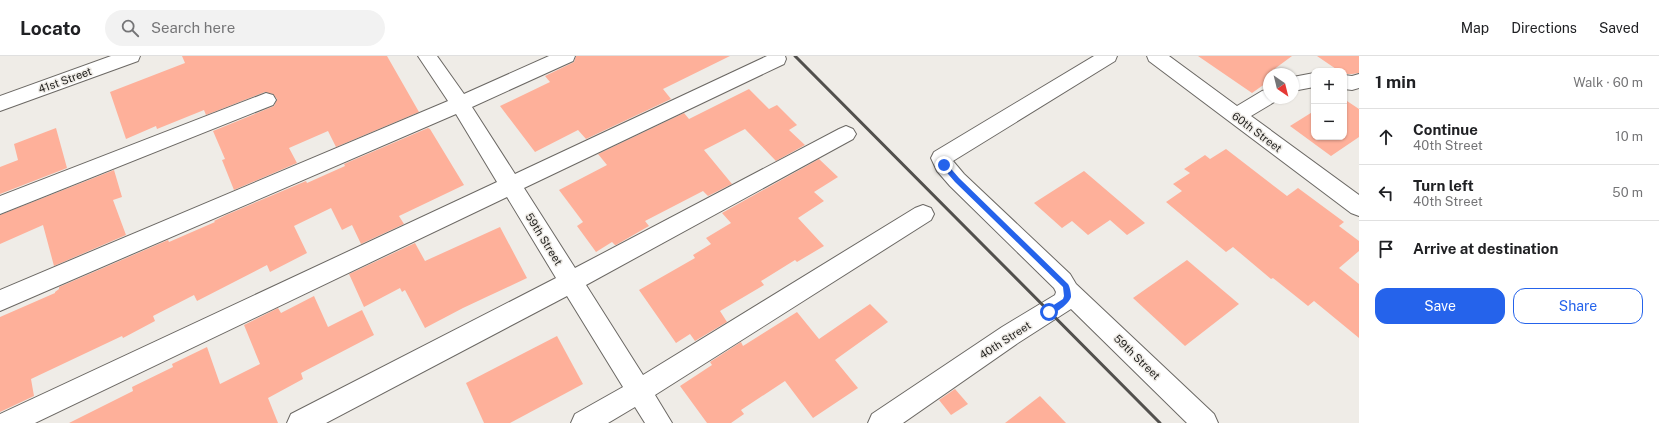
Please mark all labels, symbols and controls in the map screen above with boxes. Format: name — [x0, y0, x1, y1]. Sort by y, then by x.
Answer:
search box — [105, 10, 385, 46]
text: Locato — [20, 17, 81, 39]
icon: search — [119, 17, 141, 39]
text: Search here — [151, 19, 235, 36]
text: Map — [1461, 20, 1489, 36]
text: Directions — [1511, 20, 1577, 36]
text: Saved — [1599, 20, 1639, 36]
street label: 41st Street — [37, 65, 93, 95]
north arrow — [1263, 68, 1299, 104]
map controls — [1311, 68, 1347, 140]
button: + — [1311, 68, 1347, 104]
text: 1 min — [1375, 72, 1416, 92]
text: Walk · 60 m — [1573, 75, 1643, 90]
button: − — [1311, 104, 1347, 140]
street label: 60th Street — [1230, 109, 1284, 155]
text: Continue — [1413, 121, 1478, 138]
icon: ahead — [1375, 126, 1397, 148]
text: 10 m — [1615, 129, 1643, 144]
text: 40th Street — [1413, 138, 1483, 153]
route end — [935, 156, 953, 174]
text: Turn left — [1413, 177, 1474, 194]
icon: left — [1375, 182, 1397, 204]
text: 50 m — [1612, 185, 1643, 200]
text: 40th Street — [1413, 194, 1483, 209]
street label: 59th Street — [523, 211, 565, 267]
icon: arrive — [1375, 238, 1397, 260]
text: Arrive at destination — [1413, 240, 1558, 257]
button: Save — [1375, 288, 1505, 324]
button: Share — [1513, 288, 1643, 324]
route start — [1040, 303, 1058, 321]
street label: 40th Street — [977, 319, 1033, 361]
street label: 59th Street — [1111, 332, 1163, 382]

